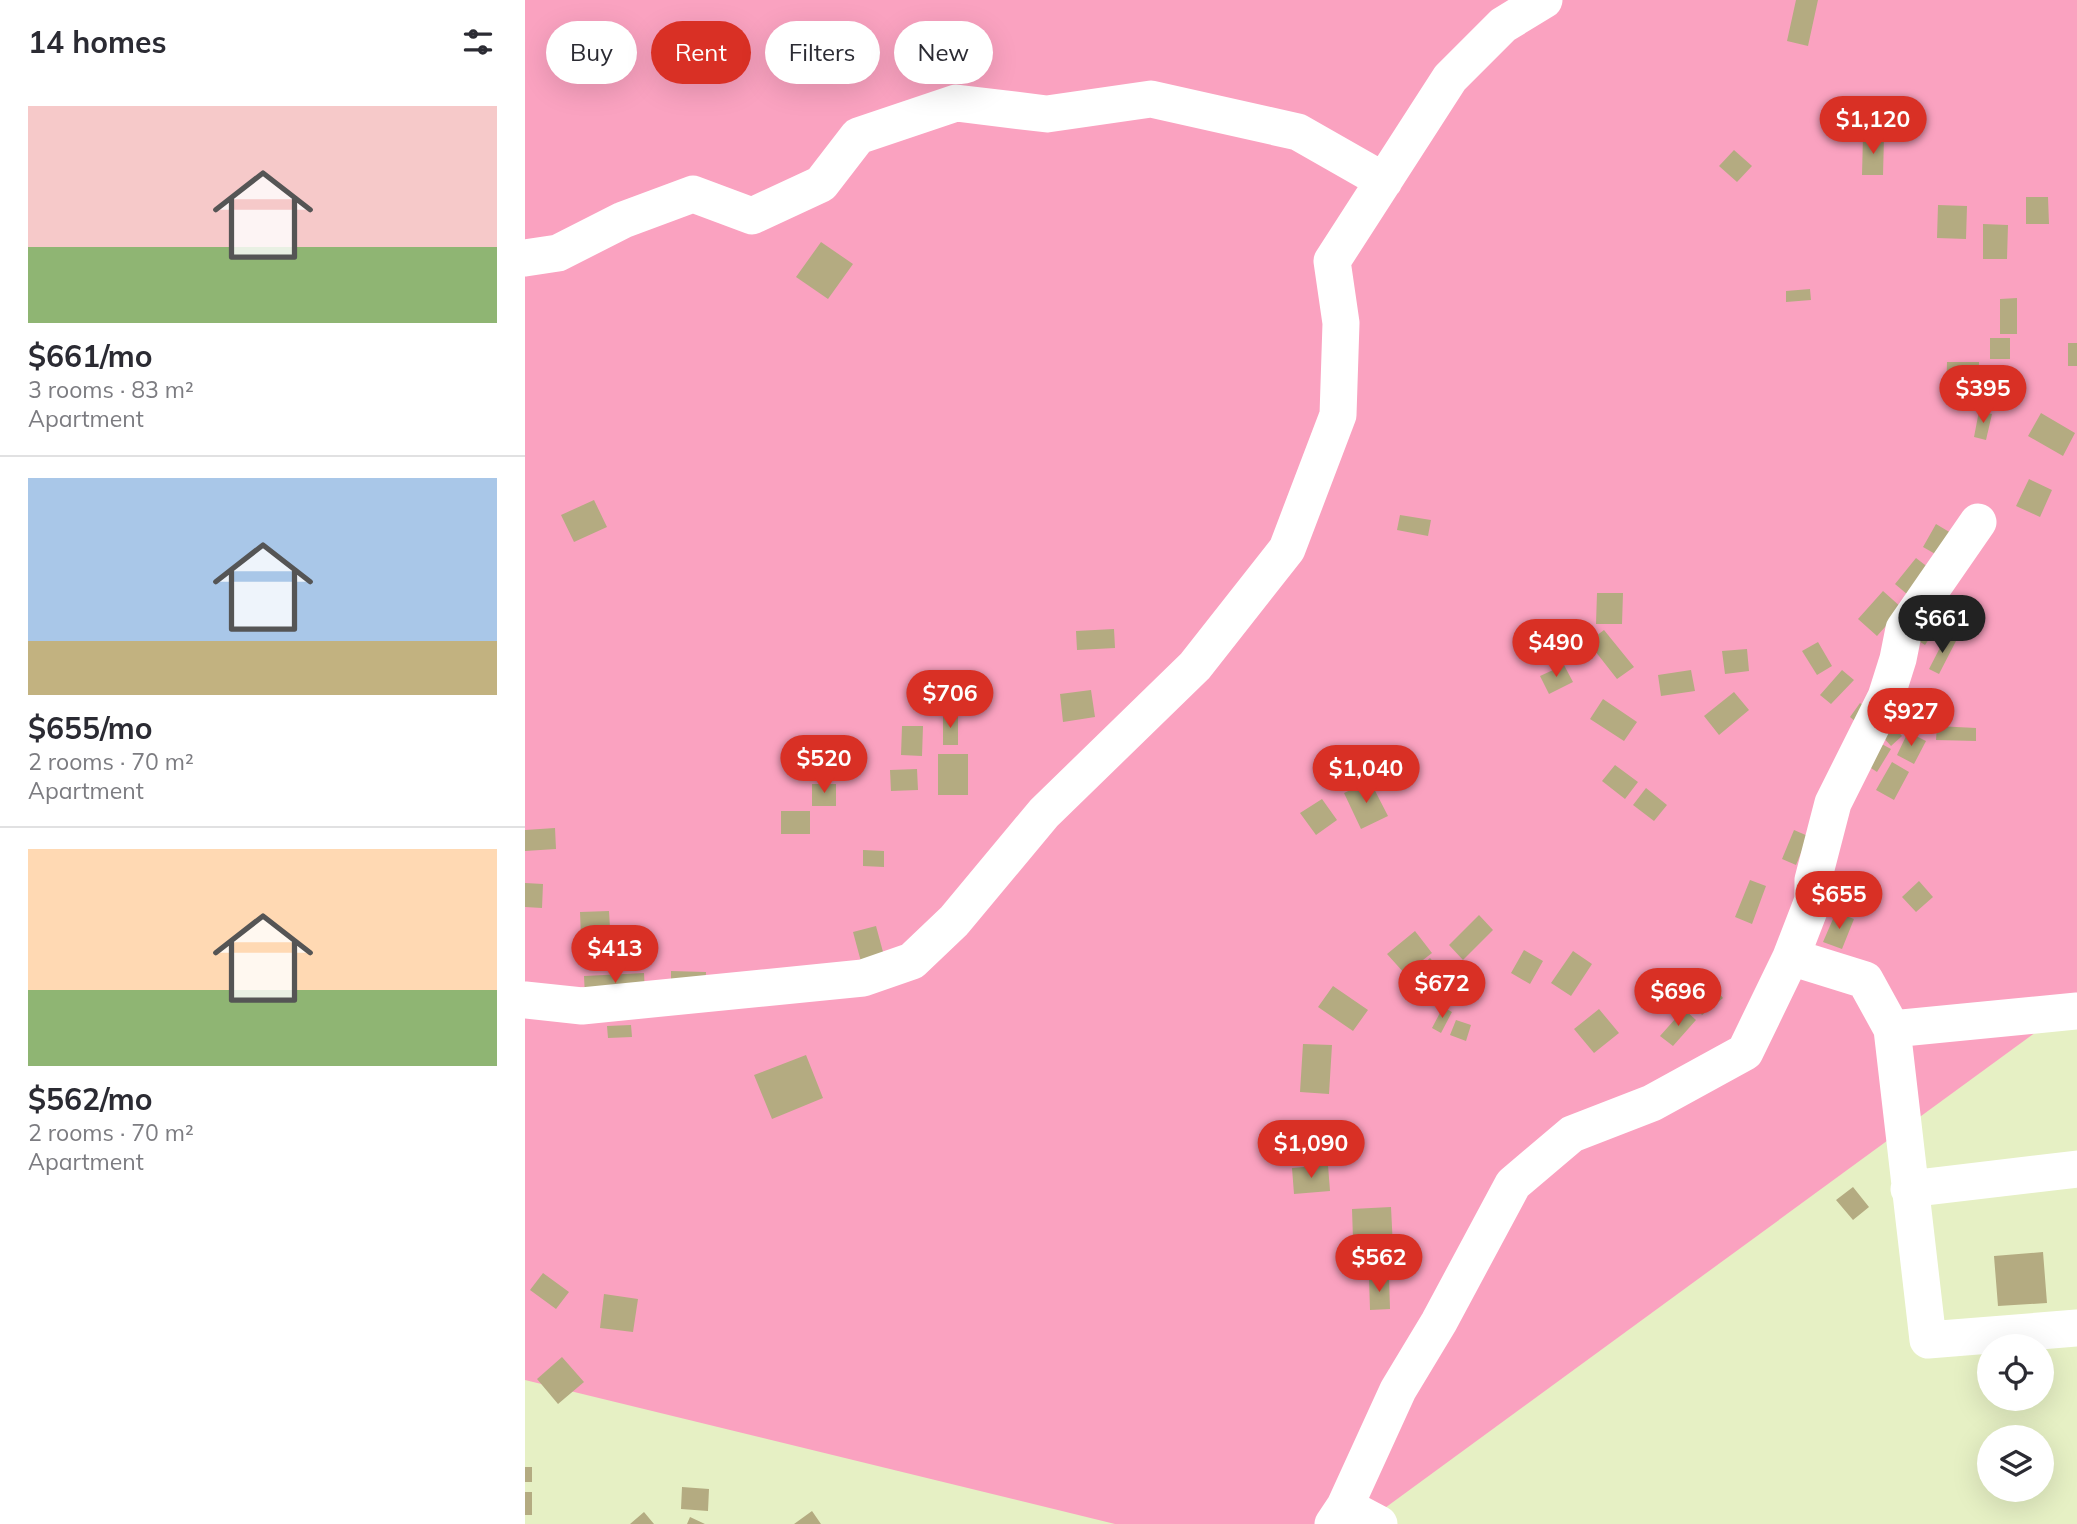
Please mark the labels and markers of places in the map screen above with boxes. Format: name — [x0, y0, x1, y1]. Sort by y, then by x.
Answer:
pin: $1,120 — [1816, 96, 1930, 156]
pin: $395 — [1942, 366, 2024, 425]
pin: $661 — [1901, 596, 1983, 655]
pin: $490 — [1515, 620, 1597, 679]
pin: $706 — [909, 670, 991, 730]
pin: $927 — [1870, 688, 1952, 748]
pin: $520 — [783, 736, 865, 795]
pin: $1,040 — [1309, 746, 1423, 805]
pin: $655 — [1798, 872, 1880, 931]
pin: $413 — [574, 926, 656, 985]
pin: $672 — [1401, 960, 1483, 1020]
pin: $696 — [1637, 968, 1719, 1028]
pin: $1,090 — [1254, 1120, 1368, 1180]
pin: $562 — [1338, 1234, 1420, 1294]

